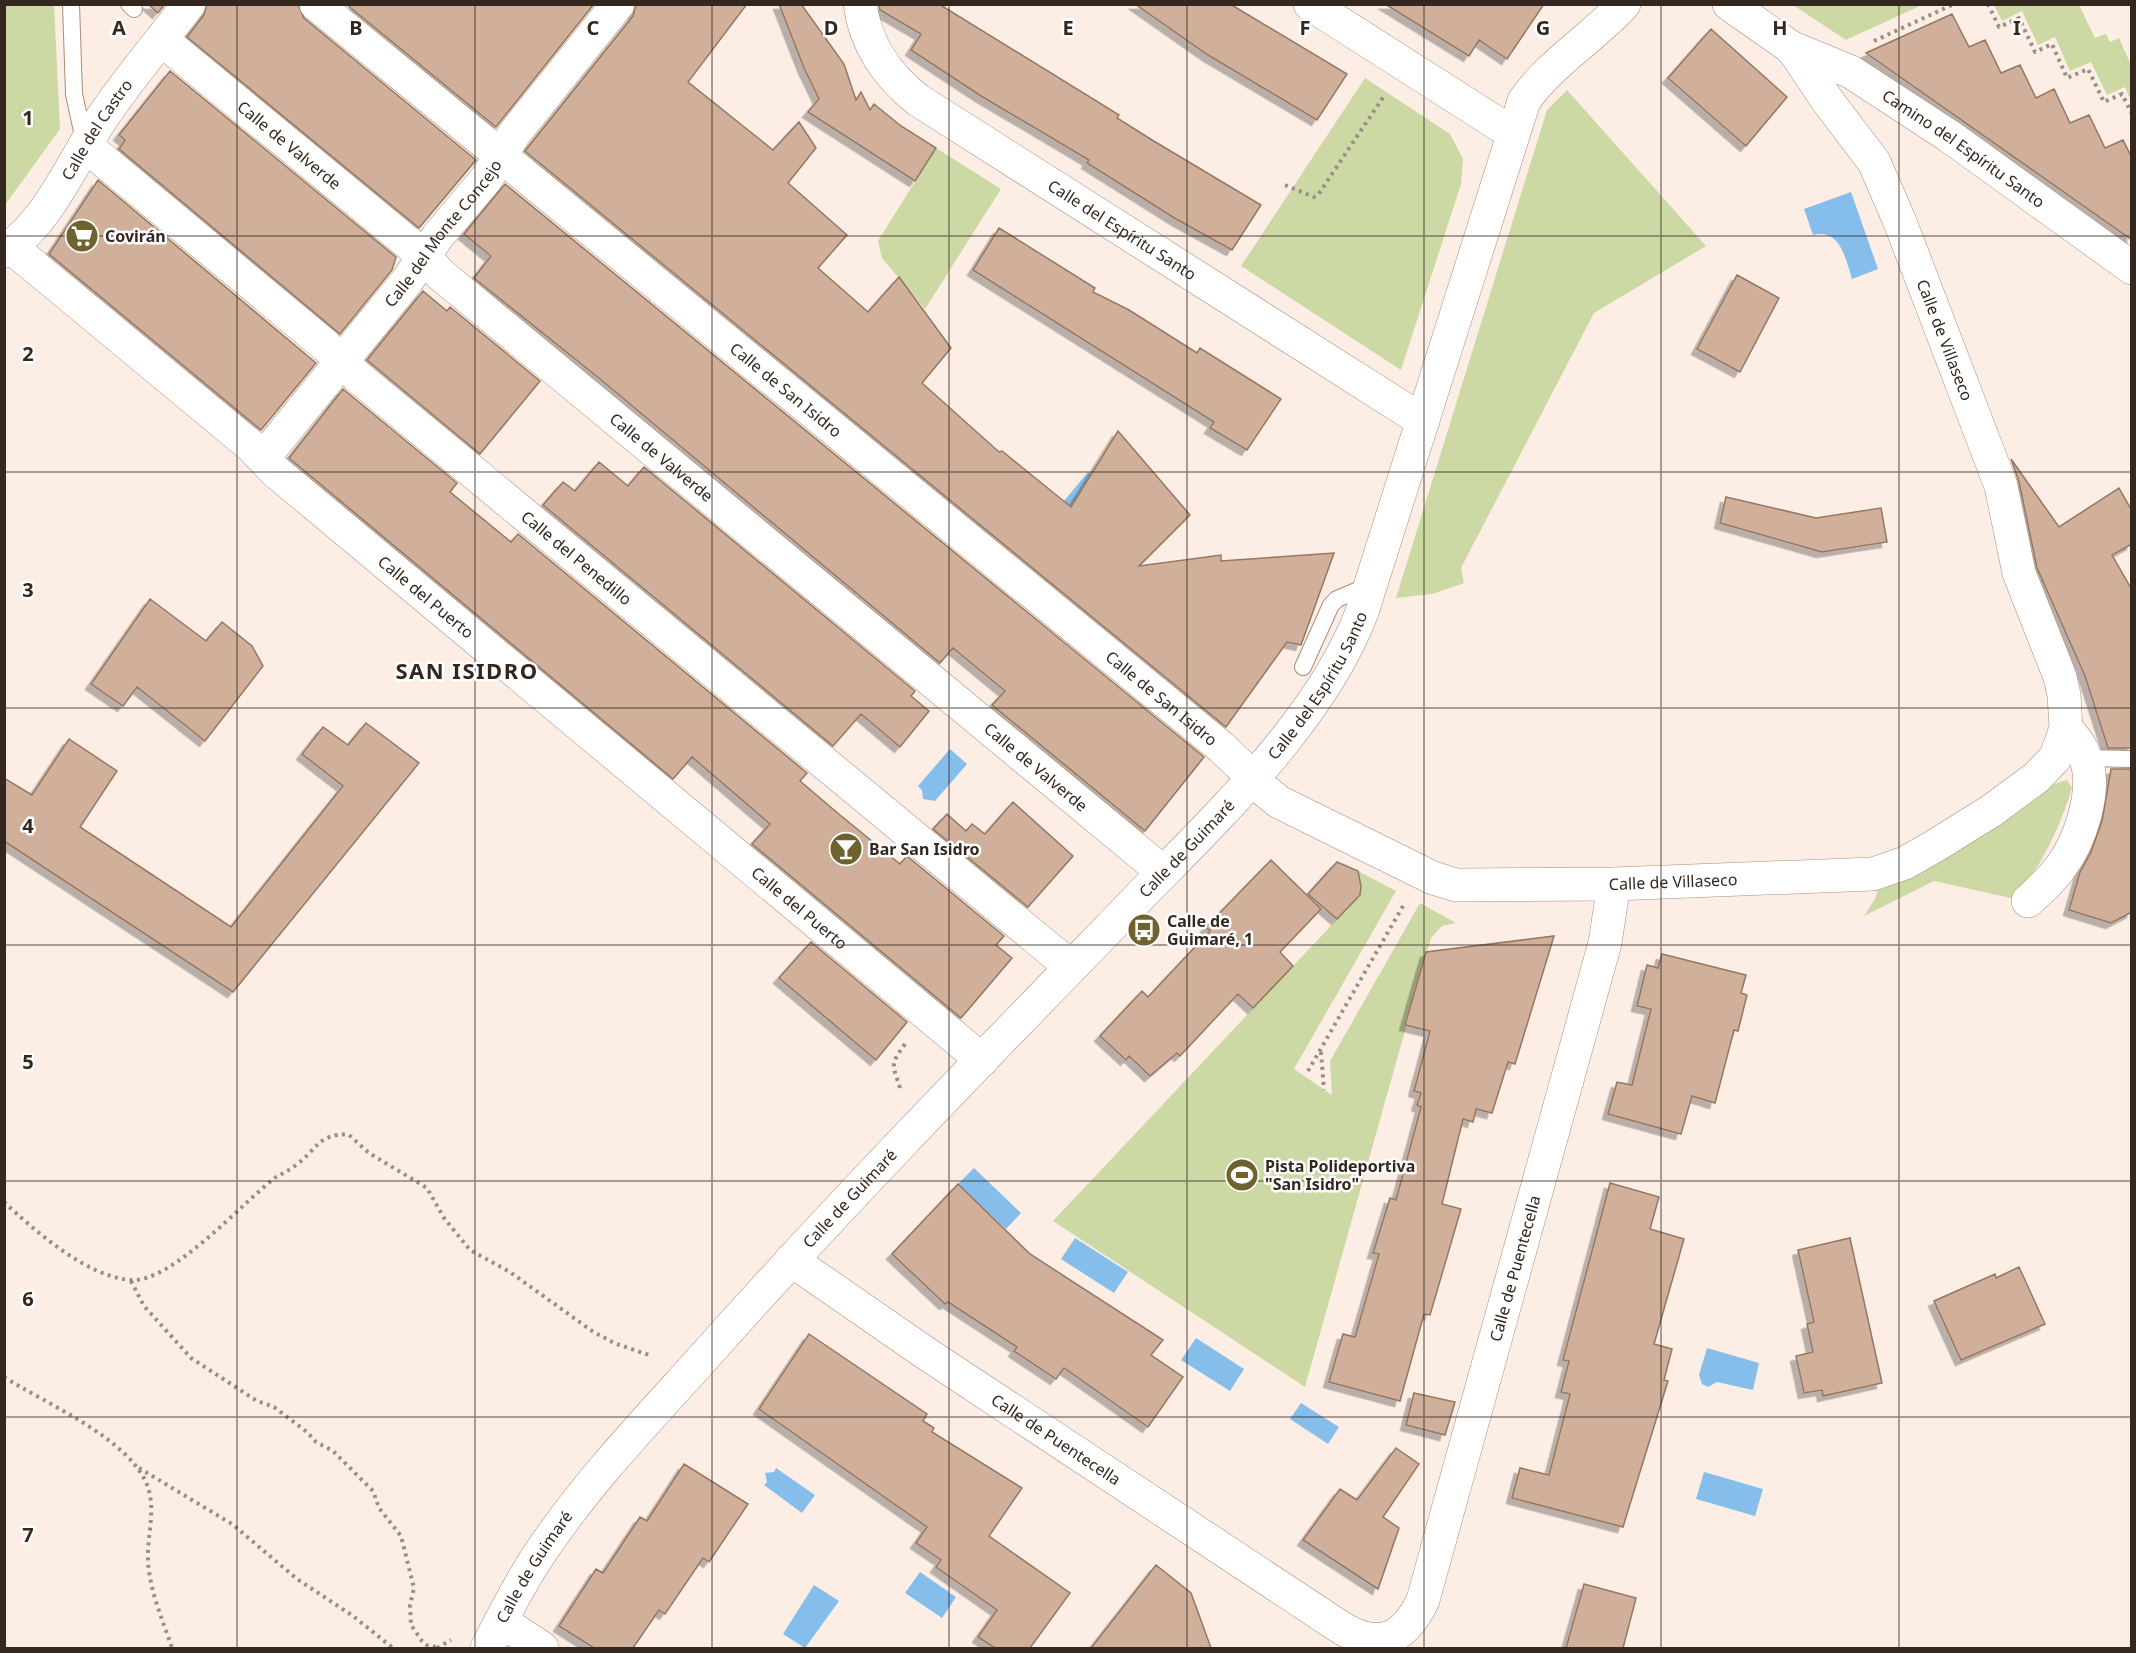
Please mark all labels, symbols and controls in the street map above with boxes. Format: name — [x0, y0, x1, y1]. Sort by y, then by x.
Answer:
text: A — [112, 14, 126, 41]
text: B — [349, 14, 363, 41]
text: C — [587, 14, 600, 41]
text: D — [824, 14, 838, 41]
text: E — [1062, 14, 1074, 41]
text: F — [1300, 14, 1310, 41]
text: G — [1536, 14, 1550, 41]
text: H — [1772, 14, 1788, 41]
text: I — [2013, 14, 2021, 41]
street label: Calle del Castro — [56, 74, 137, 184]
street label: Camino del Espíritu Santo — [1878, 84, 2049, 213]
street label: Calle de Valverde — [233, 96, 346, 194]
text: 1 — [22, 104, 34, 131]
street label: Calle del Monte Concejo — [379, 155, 507, 312]
street label: Calle del Espíritu Santo — [1044, 174, 1201, 285]
supermarket icon: Covirán — [64, 218, 100, 254]
place label: Covirán — [105, 225, 166, 247]
street label: Calle de Villaseco — [1912, 276, 1978, 404]
street label: Calle de San Isidro — [725, 337, 846, 442]
text: 2 — [22, 340, 34, 367]
street label: Calle de Valverde — [605, 408, 718, 507]
street label: Calle del Penedillo — [517, 506, 636, 610]
street label: Calle del Puerto — [373, 551, 479, 643]
text: 3 — [22, 576, 34, 603]
street label: Calle del Espíritu Santo — [1262, 608, 1372, 764]
street label: Calle de San Isidro — [1101, 646, 1222, 751]
district label: SAN ISIDRO — [395, 655, 539, 685]
street label: Calle de Valverde — [979, 718, 1092, 816]
street label: Calle de Guimaré — [1134, 795, 1239, 902]
text: 4 — [22, 812, 34, 839]
bar icon: Bar San Isidro — [828, 831, 864, 867]
place label: Bar San Isidro — [869, 838, 979, 860]
street label: Calle del Puerto — [747, 862, 852, 954]
street label: Calle de Villaseco — [1609, 868, 1738, 895]
place label: Calle de Guimaré, 1 — [1167, 910, 1253, 950]
bus stop icon: Calle de Guimaré, 1 — [1126, 912, 1162, 948]
text: 5 — [22, 1048, 34, 1075]
street label: Calle de Guimaré — [798, 1144, 902, 1253]
place label: Pista Polideportiva "San Isidro" — [1265, 1155, 1415, 1195]
sports icon: Pista Polideportiva "San Isidro" — [1224, 1157, 1260, 1193]
street label: Calle de Puentecella — [1484, 1193, 1546, 1344]
text: 6 — [22, 1285, 34, 1312]
street label: Calle de Puentecella — [987, 1389, 1125, 1490]
street label: Calle de Guimaré — [491, 1506, 578, 1627]
text: 7 — [22, 1521, 34, 1548]

